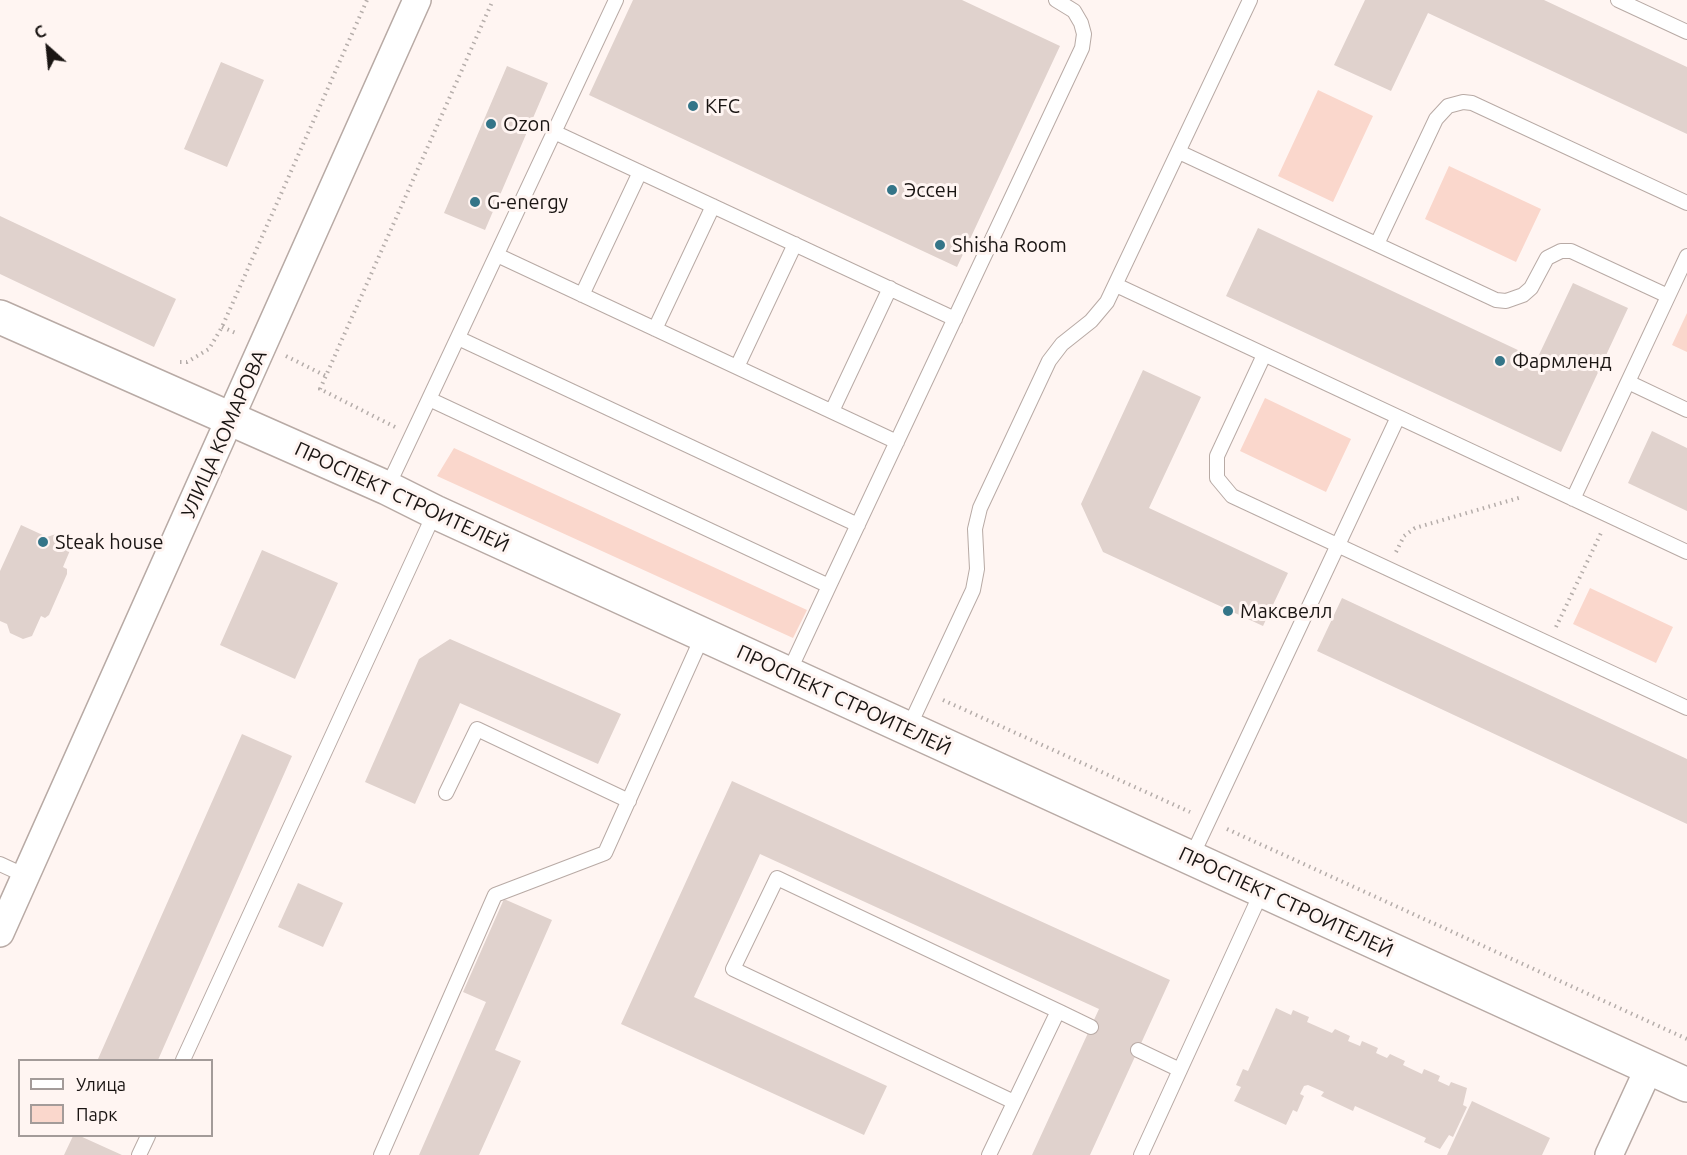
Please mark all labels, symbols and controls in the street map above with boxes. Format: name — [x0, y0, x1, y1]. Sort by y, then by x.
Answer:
north arrow — [18, 18, 78, 78]
text: С — [31, 22, 48, 42]
place label: KFC — [705, 94, 740, 118]
marker: KFC — [686, 99, 700, 113]
place label: Ozon — [503, 112, 551, 136]
marker: Ozon — [484, 117, 498, 131]
place label: Эссен — [904, 178, 958, 202]
marker: Эссен — [885, 183, 899, 197]
place label: G-energy — [487, 190, 568, 214]
marker: G-energy — [468, 195, 482, 209]
place label: Shisha Room — [952, 233, 1067, 257]
marker: Shisha Room — [933, 238, 947, 252]
street label: УЛИЦА КОМАРОВА — [176, 346, 272, 522]
place label: Фармленд — [1512, 349, 1612, 373]
marker: Фармленд — [1493, 354, 1507, 368]
street label: ПРОСПЕКТ СТРОИТЕЛЕЙ — [291, 437, 513, 557]
place label: Steak house — [55, 530, 164, 554]
marker: Steak house — [36, 535, 50, 549]
place label: Максвелл — [1240, 599, 1332, 623]
marker: Максвелл — [1221, 604, 1235, 618]
street label: ПРОСПЕКТ СТРОИТЕЛЕЙ — [733, 640, 955, 760]
street label: ПРОСПЕКТ СТРОИТЕЛЕЙ — [1175, 842, 1397, 962]
legend — [18, 1059, 213, 1137]
text: Улица — [76, 1074, 126, 1094]
text: Парк — [76, 1104, 117, 1124]

